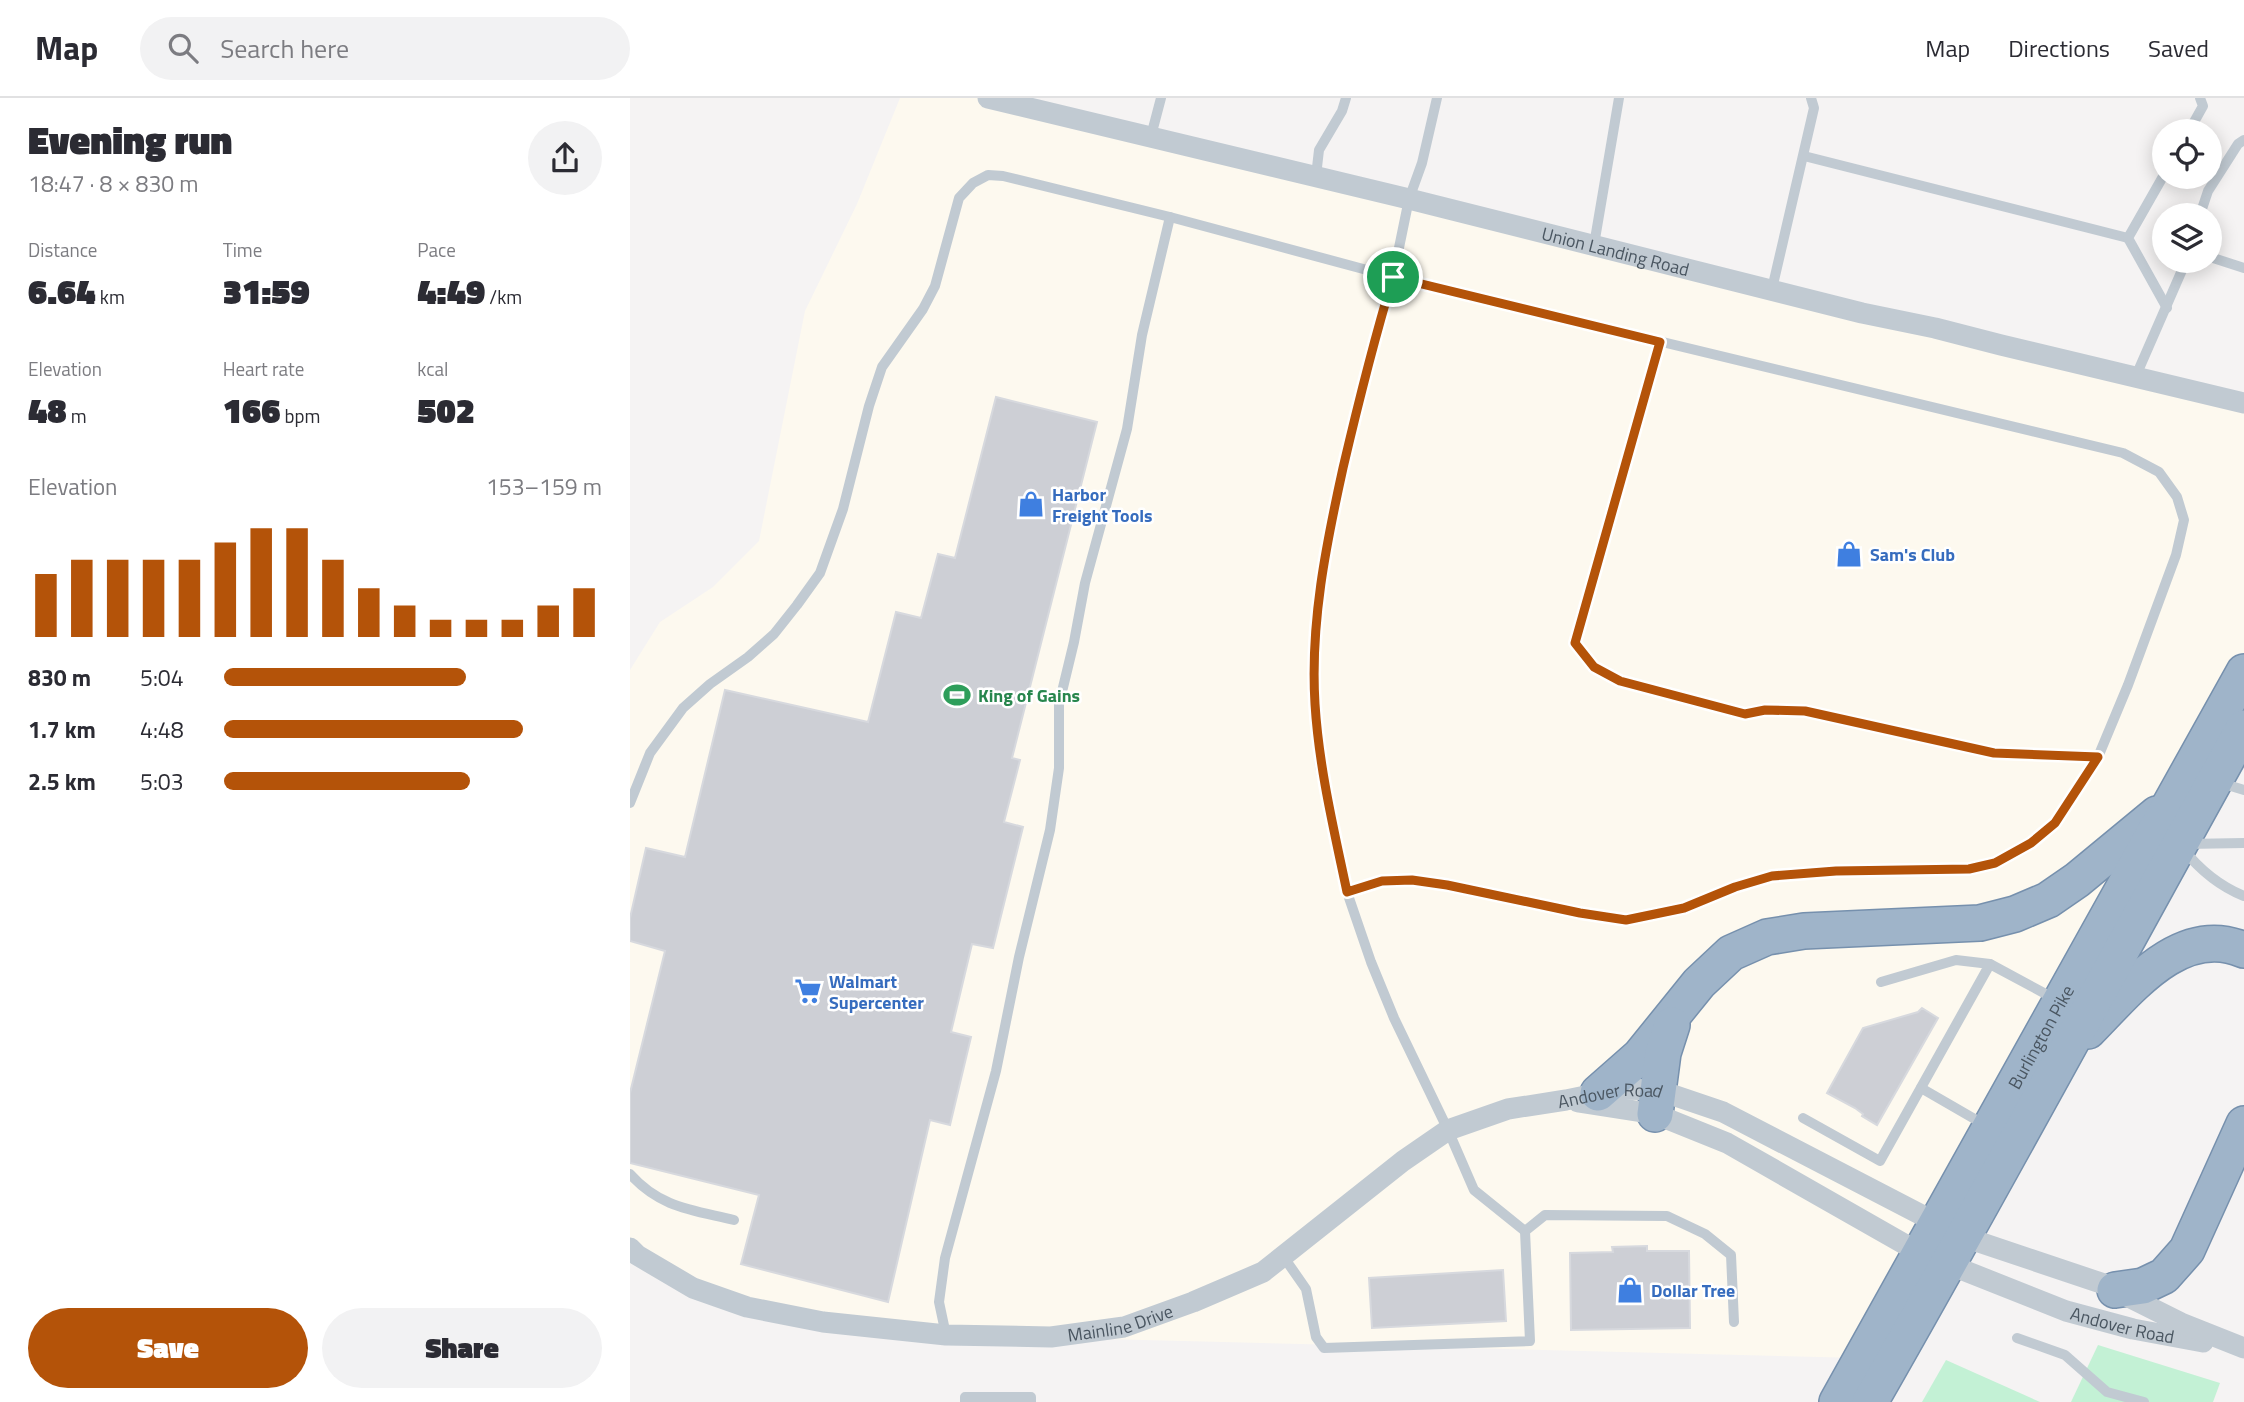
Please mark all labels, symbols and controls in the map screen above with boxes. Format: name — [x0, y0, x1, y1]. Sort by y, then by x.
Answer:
search box — [140, 17, 630, 80]
text: Map — [35, 23, 98, 73]
icon: search — [164, 29, 202, 67]
text: Search here — [220, 29, 349, 68]
text: Map — [1925, 30, 1970, 66]
text: Directions — [2008, 30, 2110, 66]
text: Saved — [2148, 30, 2209, 66]
text: Evening run — [28, 111, 232, 169]
map controls — [2152, 119, 2222, 273]
button: locate — [2152, 119, 2222, 189]
button: share — [528, 121, 602, 195]
text: 18:47 · 8 × 830 m — [28, 166, 198, 201]
button: layers — [2152, 203, 2222, 273]
street label: Union Landing Road — [1539, 219, 1692, 283]
text: Distance — [28, 235, 97, 264]
text: Time — [223, 235, 262, 264]
text: Pace — [417, 235, 456, 264]
pin — [1363, 247, 1423, 307]
icon: arrive — [1374, 258, 1412, 296]
text: 6.64 — [28, 264, 96, 318]
text: 31:59 — [223, 264, 310, 318]
text: 4:49 — [417, 264, 485, 318]
text: km — [96, 282, 125, 311]
text: /km — [485, 282, 522, 311]
text: Elevation — [28, 354, 102, 383]
text: Heart rate — [223, 354, 304, 383]
text: kcal — [417, 354, 448, 383]
text: 48 — [28, 383, 67, 437]
text: 166 — [223, 383, 280, 437]
text: 502 — [417, 383, 475, 437]
text: m — [67, 401, 87, 430]
text: bpm — [280, 401, 321, 430]
text: Elevation — [28, 469, 117, 504]
text: 153–159 m — [486, 469, 602, 504]
place label: Harbor Freight Tools — [1052, 481, 1153, 529]
shop icon: Harbor Freight Tools — [1016, 489, 1046, 519]
shop icon: Sam's Club — [1834, 539, 1864, 569]
place label: Sam's Club — [1870, 541, 1955, 568]
text: 830 m — [28, 660, 91, 695]
text: 5:04 — [140, 660, 184, 695]
sports icon: King of Gains — [942, 680, 972, 710]
place label: King of Gains — [978, 682, 1080, 709]
text: 1.7 km — [28, 712, 96, 747]
text: 4:48 — [140, 712, 184, 747]
text: 2.5 km — [28, 764, 96, 799]
text: 5:03 — [140, 764, 184, 799]
place label: Walmart Supercenter — [829, 968, 924, 1016]
supermarket icon: Walmart Supercenter — [793, 976, 823, 1006]
street label: Burlington Pike — [2001, 980, 2080, 1094]
street label: Andover Road — [1556, 1076, 1667, 1115]
shop icon: Dollar Tree — [1615, 1275, 1645, 1305]
place label: Dollar Tree — [1651, 1277, 1735, 1304]
street label: Mainline Drive — [1066, 1297, 1177, 1348]
street label: Andover Road — [2067, 1299, 2177, 1350]
button: Save — [28, 1308, 308, 1388]
button: Share — [322, 1308, 602, 1388]

